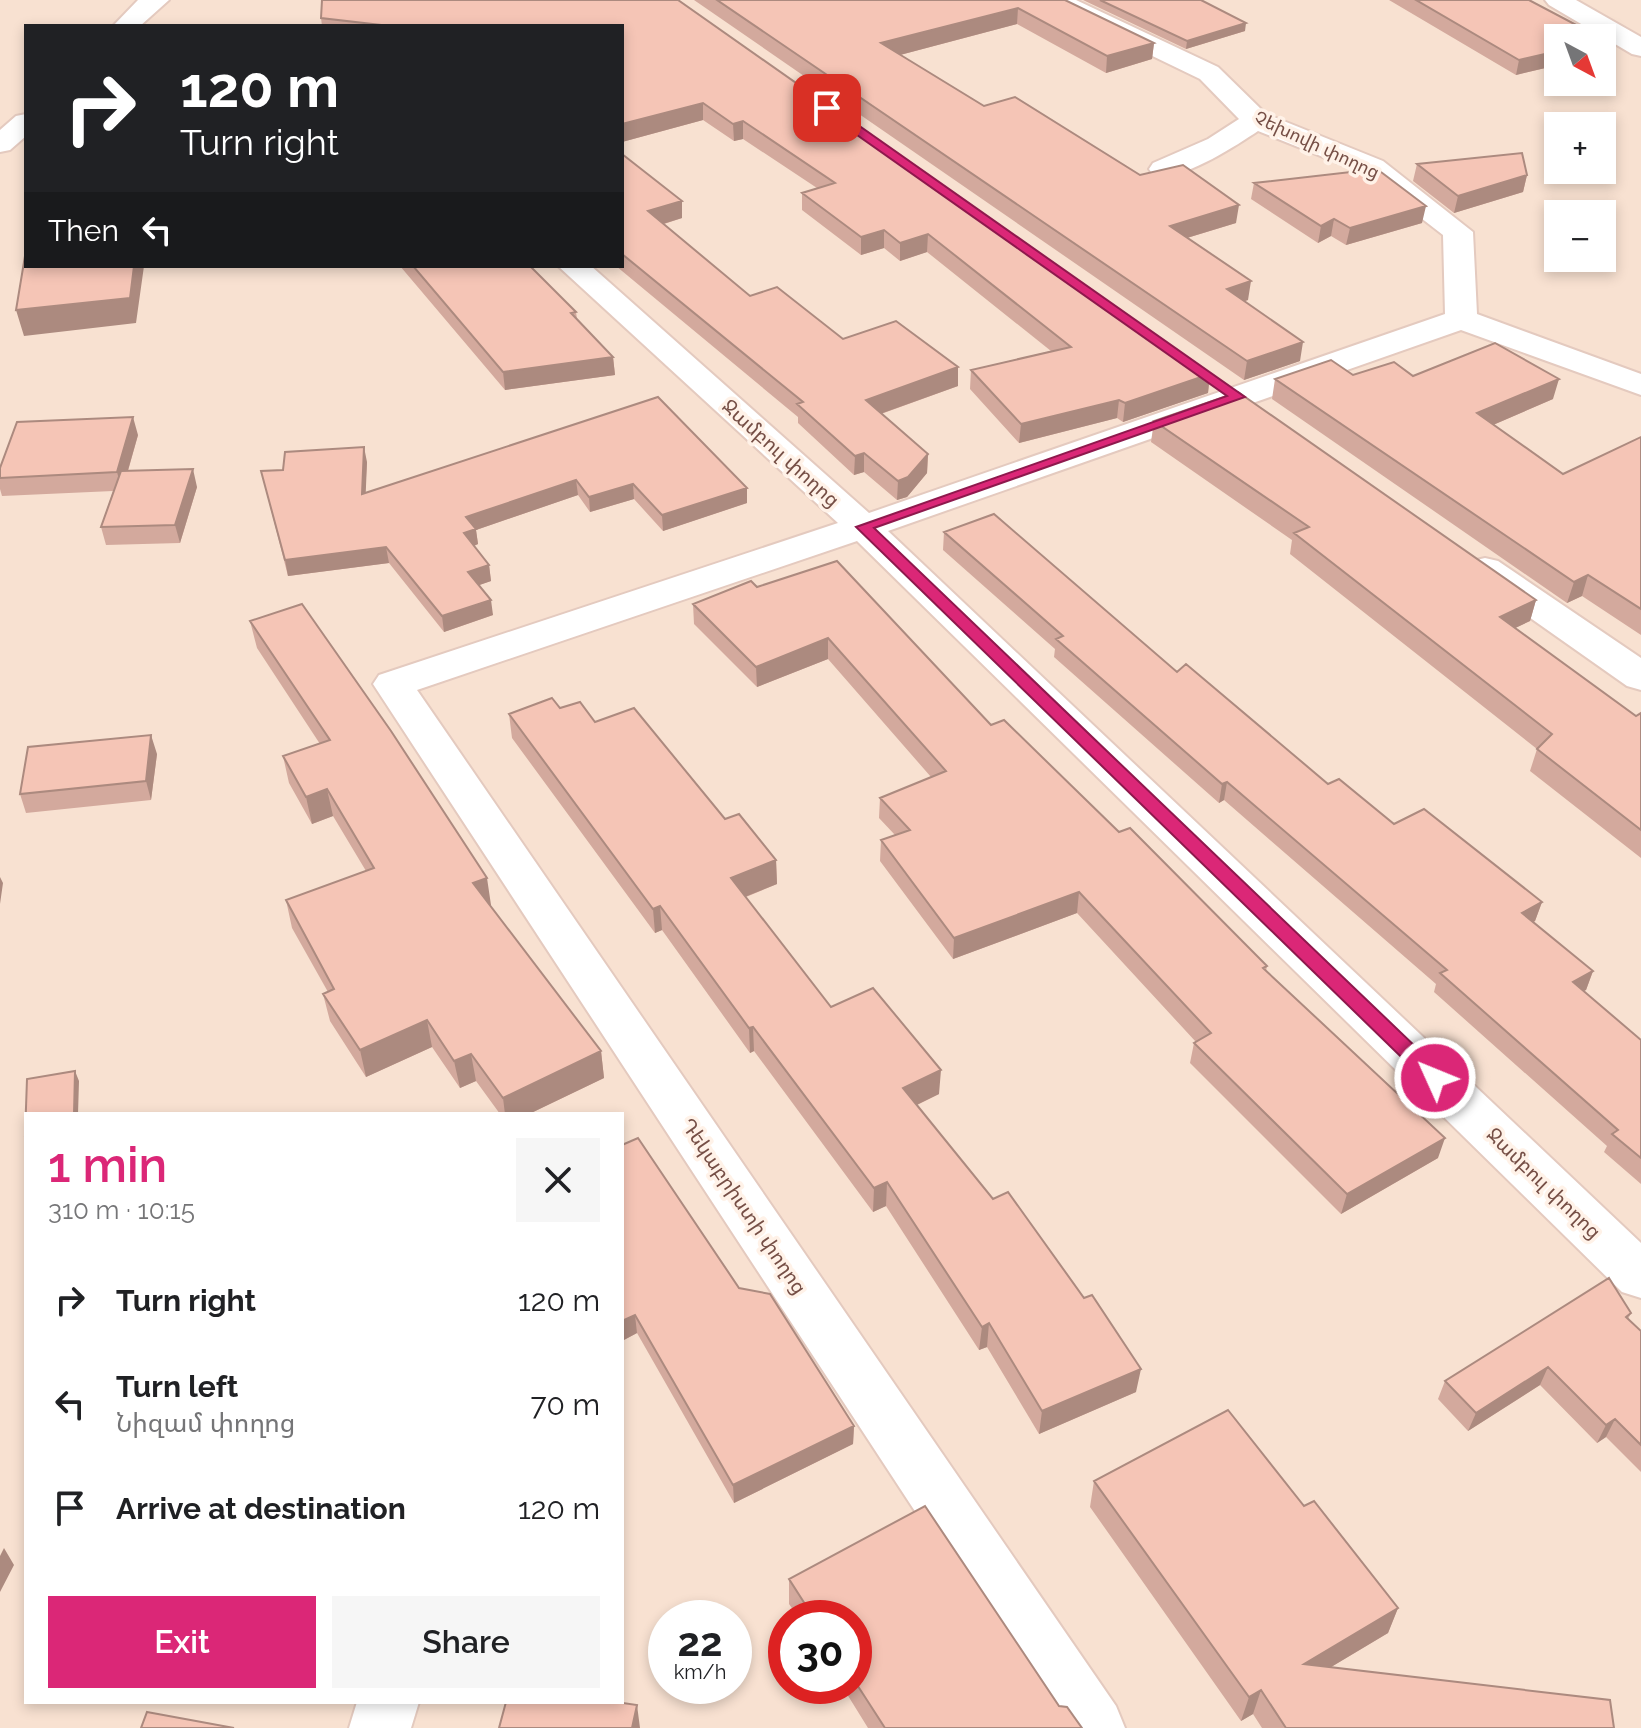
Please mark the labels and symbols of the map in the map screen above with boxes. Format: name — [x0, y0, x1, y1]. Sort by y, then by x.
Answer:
north arrow — [1544, 24, 1616, 96]
pin — [793, 74, 861, 142]
street label: Չեխովի փողոց — [1251, 106, 1383, 183]
street label: Ջամբուլ փողոց — [717, 394, 845, 512]
position arrow — [1393, 1036, 1477, 1120]
street label: Դեկաբրիստի փողոց — [676, 1114, 812, 1298]
street label: Ջամբուլ փողոց — [1482, 1122, 1606, 1244]
speed limit sign: 30 — [768, 1600, 872, 1704]

